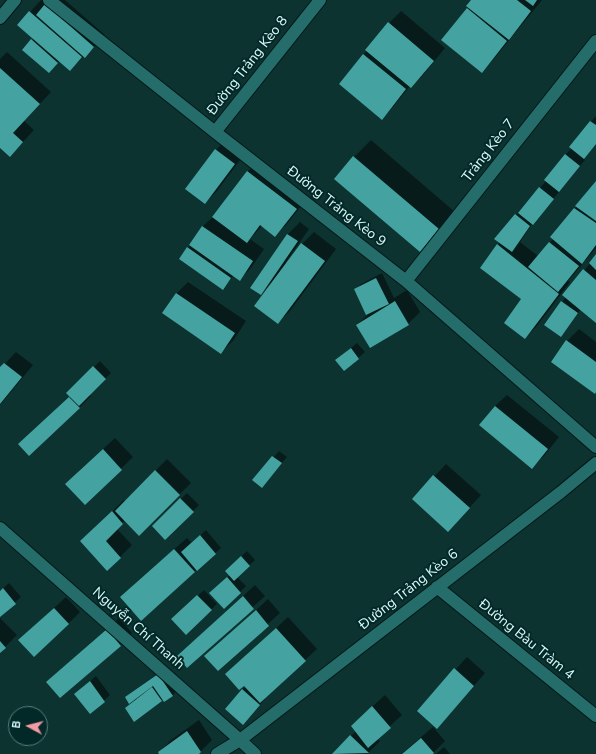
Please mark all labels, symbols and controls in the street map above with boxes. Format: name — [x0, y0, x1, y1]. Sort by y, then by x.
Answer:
street label: Đường Trảng Kèo 8 — [204, 13, 292, 119]
street label: Trảng Kèo 7 — [459, 116, 519, 186]
street label: Đường Trảng Kèo 9 — [283, 163, 389, 251]
street label: Đường Trảng Kèo 6 — [356, 546, 462, 634]
street label: Nguyễn Chí Thanh — [89, 584, 187, 674]
street label: Đường Bàu Tràm 4 — [475, 596, 577, 684]
north arrow — [8, 706, 48, 746]
text: B — [9, 720, 24, 729]

